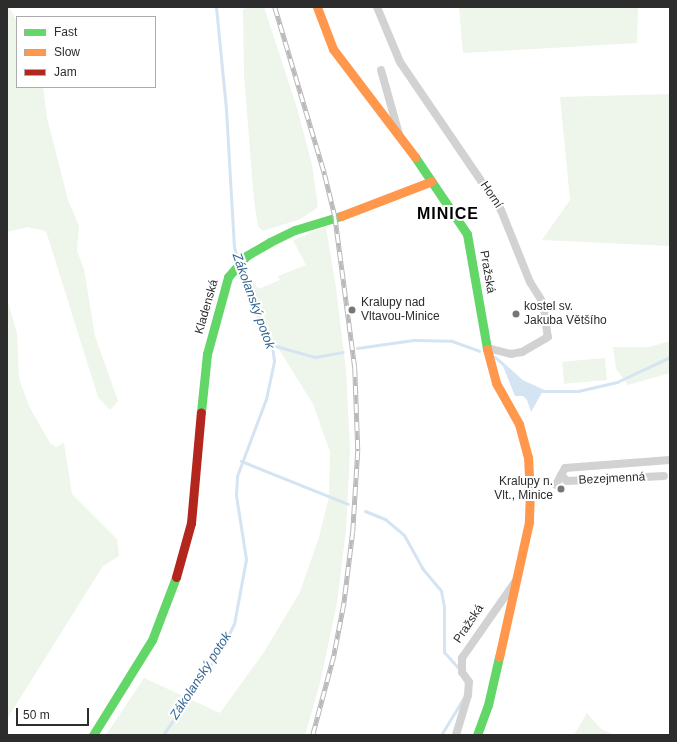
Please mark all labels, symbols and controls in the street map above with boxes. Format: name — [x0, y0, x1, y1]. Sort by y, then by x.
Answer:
legend — [16, 16, 156, 88]
text: Fast — [54, 25, 77, 39]
text: Slow — [54, 45, 80, 59]
text: Jam — [54, 65, 77, 79]
street label: Horní — [477, 179, 505, 211]
district label: MINICE — [417, 204, 479, 224]
street label: Pražská — [476, 249, 498, 295]
water label: Zákolanský potok — [228, 251, 278, 351]
street label: Kladenská — [192, 278, 222, 336]
place label: Kralupy nad Vltavou-Minice — [361, 296, 440, 324]
place label: kostel sv. Jakuba Většího — [524, 300, 607, 328]
marker: Kralupy nad Vltavou-Minice — [346, 304, 358, 316]
marker: kostel sv. Jakuba Většího — [511, 309, 521, 319]
street label: Bezejmenná — [578, 470, 646, 488]
place label: Kralupy n. Vlt., Minice — [494, 475, 553, 503]
marker: Kralupy n. Vlt., Minice — [556, 484, 566, 494]
street label: Pražská — [451, 602, 487, 646]
water label: Zákolanský potok — [167, 629, 235, 723]
scale bar — [18, 700, 91, 726]
text: 50 m — [23, 708, 50, 722]

